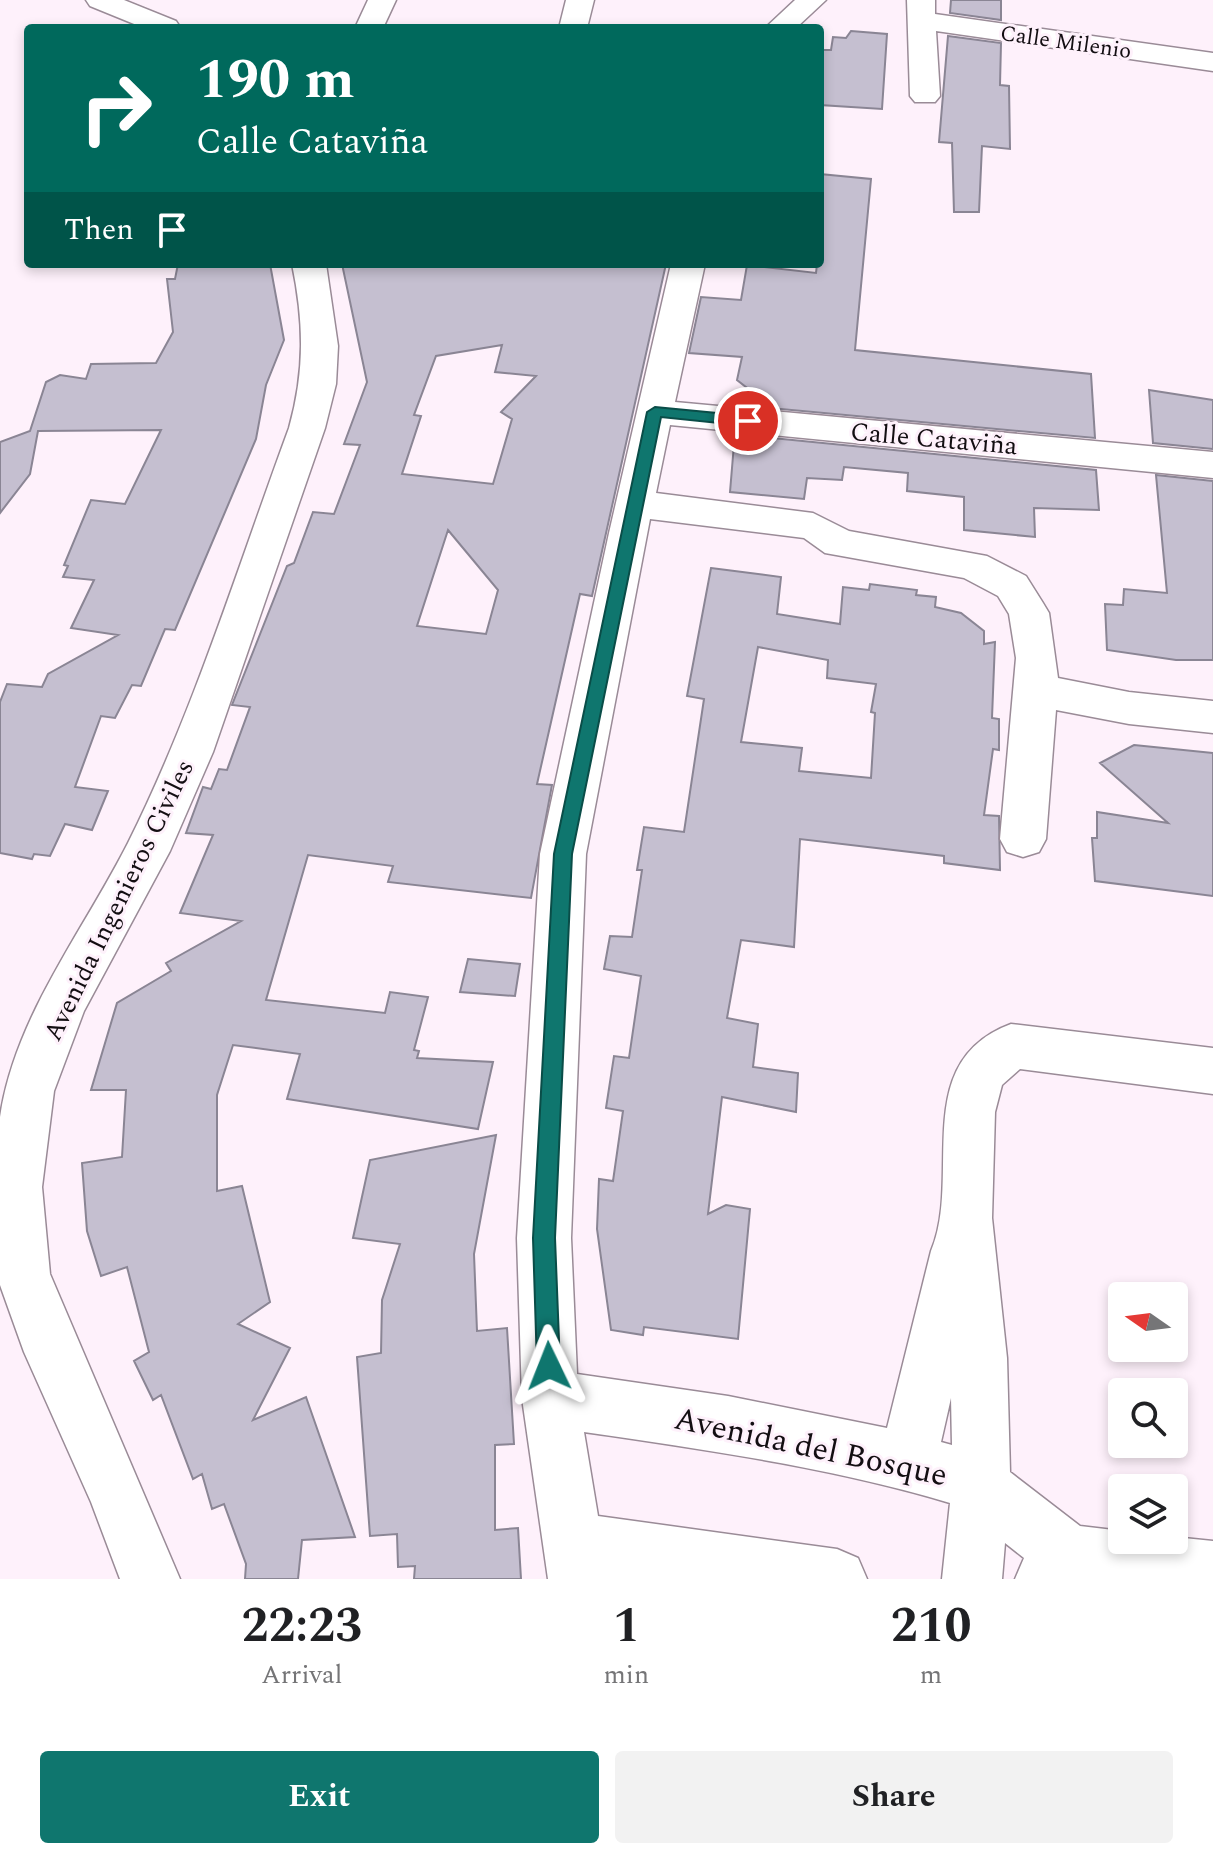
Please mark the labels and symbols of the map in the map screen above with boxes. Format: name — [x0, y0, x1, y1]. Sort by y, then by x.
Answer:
street label: Calle Milenio — [998, 17, 1134, 68]
pin — [714, 387, 782, 455]
street label: Calle Cataviña — [849, 412, 1019, 466]
street label: Avenida Ingenieros Civiles — [33, 753, 205, 1048]
north arrow — [1108, 1282, 1188, 1362]
position arrow — [507, 1324, 591, 1408]
street label: Avenida del Bosque — [670, 1395, 952, 1500]

